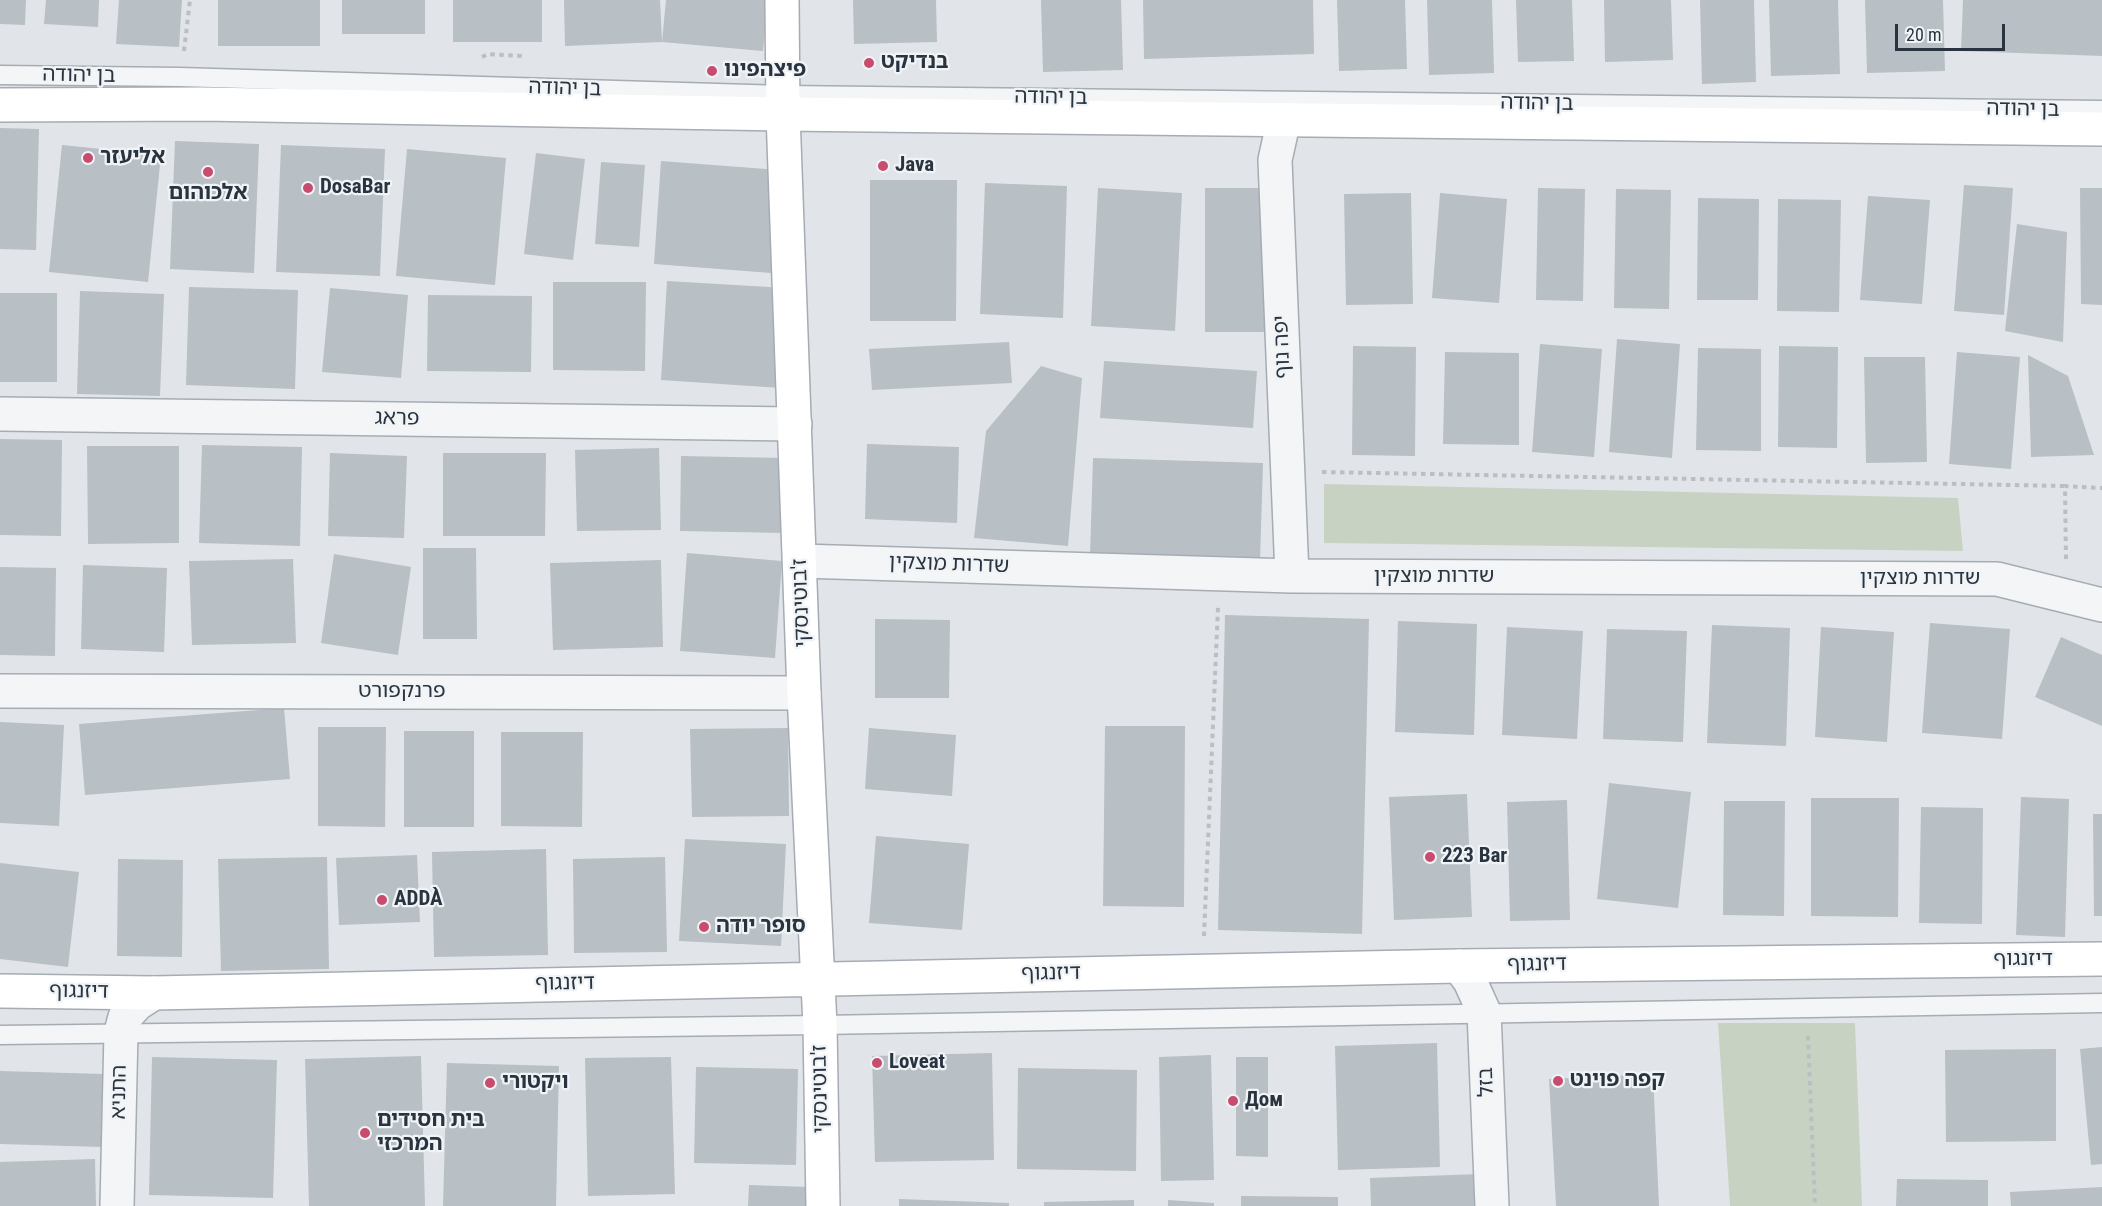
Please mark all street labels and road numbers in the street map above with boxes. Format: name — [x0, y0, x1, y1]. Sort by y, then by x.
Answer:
street label: בן יהודה — [42, 63, 116, 89]
street label: בן יהודה — [528, 75, 602, 103]
street label: בן יהודה — [1014, 85, 1088, 111]
street label: בן יהודה — [1500, 91, 1574, 117]
street label: בן יהודה — [1986, 97, 2060, 123]
street label: יפה נוף — [1269, 315, 1297, 379]
street label: פראג — [374, 406, 420, 432]
street label: שדרות מוצקין — [888, 550, 1010, 580]
street label: ז'בוטינסקי — [788, 558, 816, 648]
street label: שדרות מוצקין — [1374, 564, 1494, 590]
street label: שדרות מוצקין — [1860, 566, 1980, 592]
street label: פרנקפורט — [358, 679, 446, 705]
street label: דיזנגוף — [1993, 947, 2053, 973]
street label: דיזנגוף — [1507, 952, 1567, 978]
street label: דיזנגוף — [1021, 961, 1081, 987]
street label: דיזנגוף — [535, 971, 595, 997]
street label: דיזנגוף — [49, 979, 109, 1005]
street label: ז'בוטינסקי — [808, 1044, 834, 1134]
street label: התניא — [107, 1064, 133, 1120]
street label: בזל — [1474, 1067, 1500, 1097]

